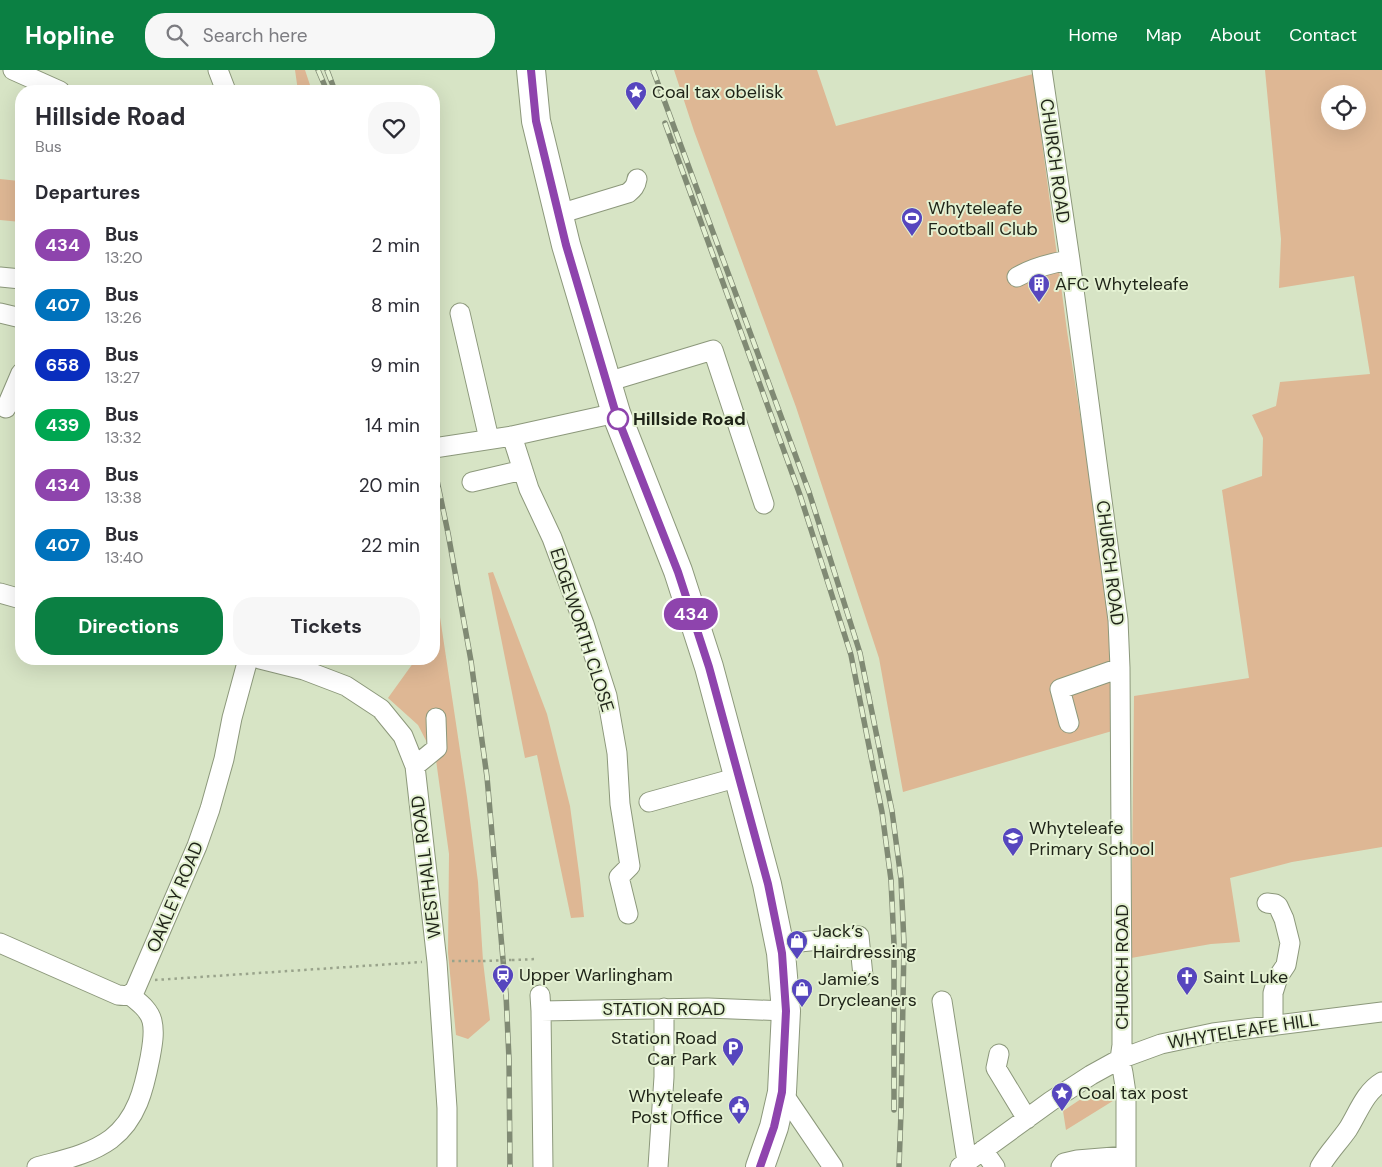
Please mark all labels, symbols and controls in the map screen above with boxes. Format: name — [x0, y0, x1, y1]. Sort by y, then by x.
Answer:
search box — [145, 13, 495, 58]
text: Hopline — [25, 20, 115, 51]
icon: search — [163, 21, 191, 49]
text: Search here — [203, 23, 308, 48]
text: Home — [1068, 23, 1118, 47]
text: Map — [1146, 23, 1182, 47]
text: About — [1210, 23, 1261, 47]
text: Contact — [1289, 23, 1357, 47]
place icon: Coal tax obelisk — [624, 80, 648, 111]
place label: Coal tax obelisk — [652, 80, 783, 104]
map controls — [1321, 85, 1366, 130]
button: locate — [1321, 85, 1366, 130]
street label: CHURCH ROAD — [1034, 97, 1076, 225]
text: Hillside Road — [35, 101, 186, 132]
button: heart — [368, 102, 420, 154]
text: Bus — [35, 136, 62, 157]
text: Departures — [35, 180, 140, 205]
place label: Whyteleafe Football Club — [928, 196, 1038, 241]
sports icon: Whyteleafe Football Club — [900, 206, 924, 237]
text: Bus — [105, 222, 139, 247]
text: 434 — [45, 233, 80, 257]
text: 2 min — [372, 233, 420, 258]
text: 13:20 — [105, 247, 143, 268]
building icon: AFC Whyteleafe — [1027, 272, 1051, 303]
place label: AFC Whyteleafe — [1055, 272, 1189, 296]
text: Bus — [105, 282, 139, 307]
text: 407 — [46, 293, 79, 317]
text: 8 min — [371, 293, 420, 318]
text: 13:26 — [105, 307, 142, 328]
text: Bus — [105, 342, 139, 367]
text: 658 — [46, 353, 79, 377]
text: 9 min — [371, 353, 420, 378]
text: 13:27 — [105, 367, 140, 388]
text: Bus — [105, 402, 139, 427]
place label: Hillside Road — [633, 407, 746, 431]
marker: Hillside Road — [607, 408, 629, 430]
text: 439 — [46, 413, 79, 437]
text: 14 min — [365, 413, 420, 438]
text: 13:32 — [105, 427, 141, 448]
text: Bus — [105, 462, 139, 487]
text: 434 — [45, 473, 80, 497]
text: 20 min — [359, 473, 420, 498]
text: 13:38 — [105, 487, 142, 508]
street label: CHURCH ROAD — [1090, 499, 1130, 627]
text: Bus — [105, 522, 139, 547]
text: 407 — [46, 533, 79, 557]
text: 22 min — [361, 533, 420, 558]
street label: EDGEWORTH CLOSE — [544, 545, 620, 715]
text: 13:40 — [105, 547, 143, 568]
button: Directions — [35, 597, 223, 655]
button: Tickets — [233, 597, 420, 655]
line badge: 434 — [662, 598, 720, 630]
text: 434 — [674, 602, 708, 626]
street label: WESTHALL ROAD — [405, 794, 447, 940]
place label: Whyteleafe Primary School — [1029, 816, 1154, 861]
school or university icon: Whyteleafe Primary School — [1001, 826, 1025, 857]
street label: OAKLEY ROAD — [141, 838, 209, 956]
street label: CHURCH ROAD — [1110, 904, 1134, 1030]
place label: Jack’s Hairdressing — [813, 919, 916, 964]
shop icon: Jack’s Hairdressing — [785, 929, 809, 960]
station icon: Upper Warlingham — [491, 963, 515, 994]
place label: Upper Warlingham — [519, 963, 673, 987]
church icon: Saint Luke — [1175, 965, 1199, 996]
place label: Saint Luke — [1203, 965, 1288, 989]
place label: Jamie’s Drycleaners — [818, 967, 917, 1012]
shop icon: Jamie’s Drycleaners — [790, 977, 814, 1008]
street label: STATION ROAD — [603, 997, 725, 1021]
street label: WHYTELEAFE HILL — [1166, 1007, 1320, 1055]
place label: Station Road Car Park — [611, 1026, 717, 1071]
parking icon: Station Road Car Park — [721, 1036, 745, 1067]
place icon: Coal tax post — [1050, 1081, 1074, 1112]
place label: Coal tax post — [1078, 1081, 1188, 1105]
place label: Whyteleafe Post Office — [628, 1084, 723, 1129]
public building icon: Whyteleafe Post Office — [727, 1094, 751, 1125]

